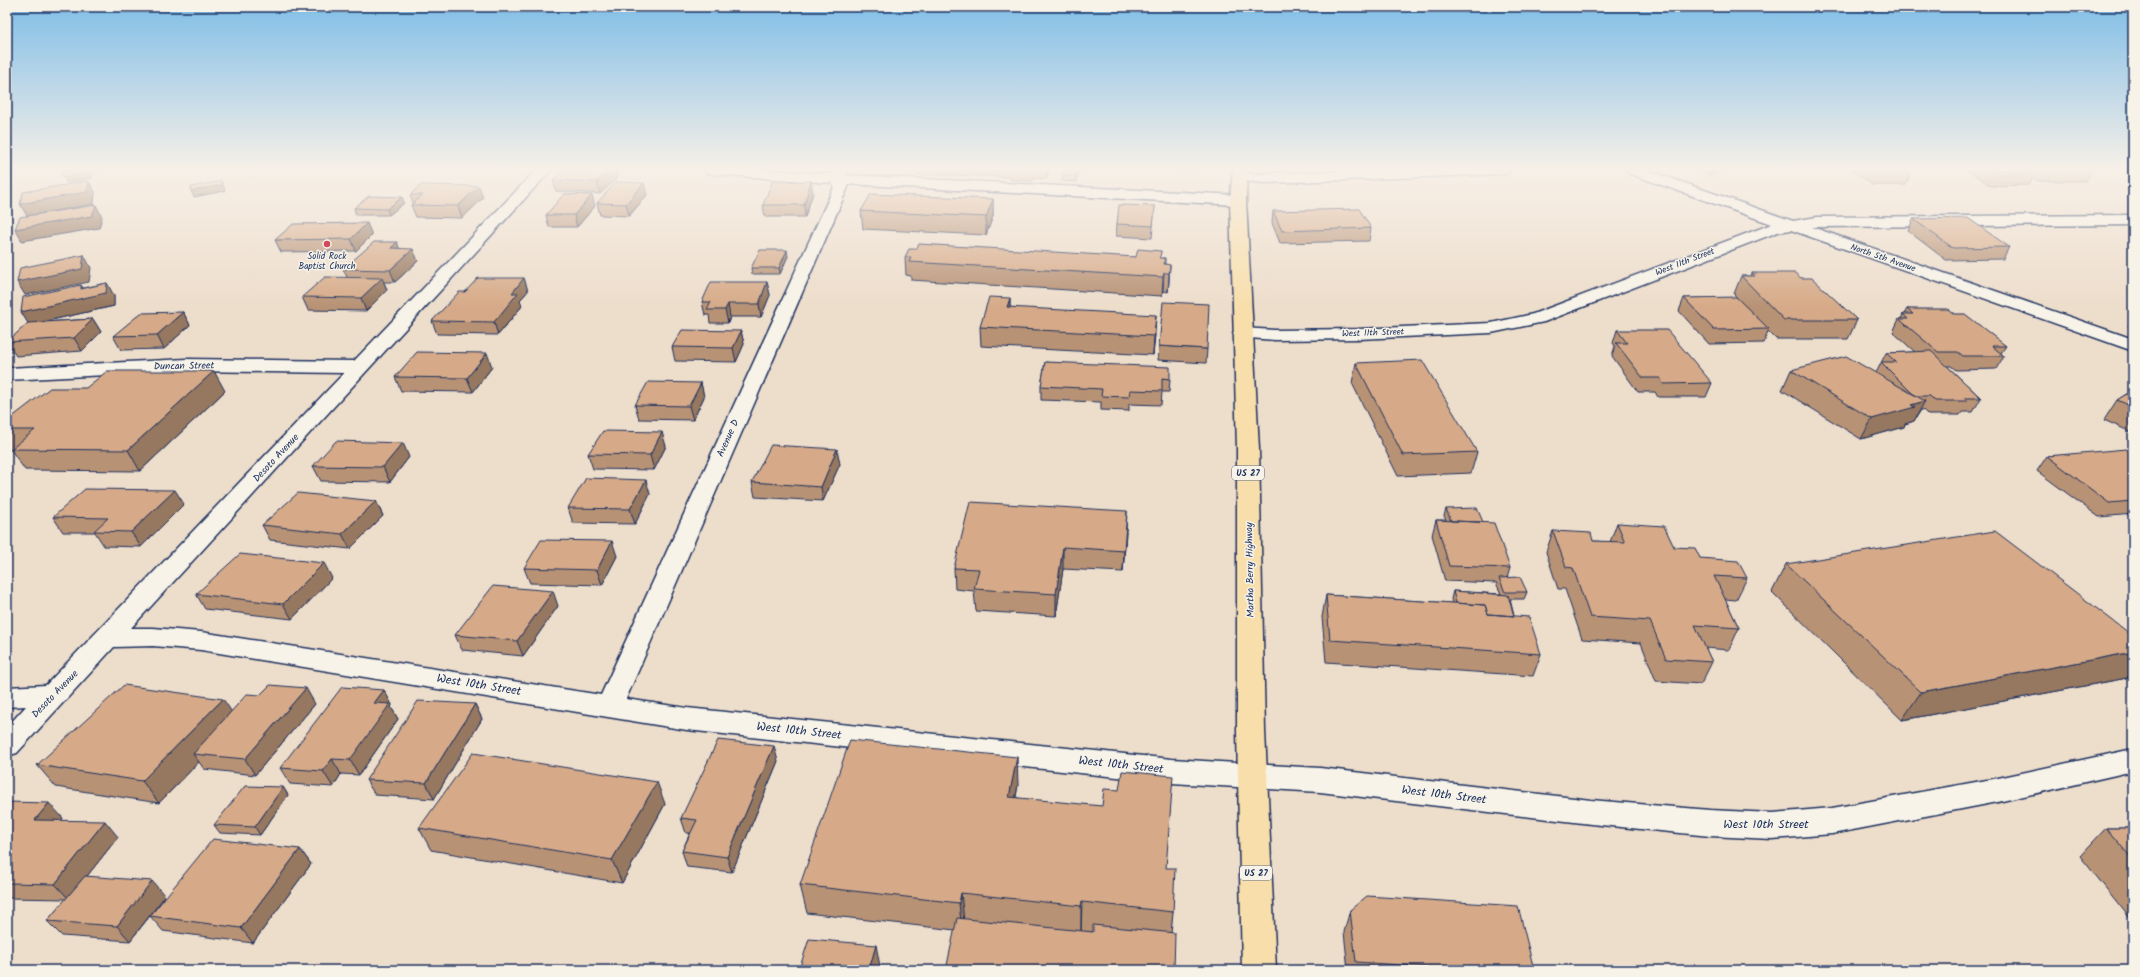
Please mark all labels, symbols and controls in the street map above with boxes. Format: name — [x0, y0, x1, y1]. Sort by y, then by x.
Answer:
marker: Solid Rock Baptist Church — [322, 239, 332, 249]
street label: North 5th Avenue — [1848, 240, 1918, 276]
street label: West 11th Street — [1653, 244, 1717, 280]
place label: Solid Rock Baptist Church — [298, 249, 356, 274]
street label: West 11th Street — [1342, 324, 1405, 342]
street label: Duncan Street — [154, 357, 214, 375]
street label: Avenue D — [713, 416, 744, 459]
street label: Desoto Avenue — [249, 430, 303, 486]
road number: US 27 — [1232, 466, 1264, 480]
street label: Martha Berry Highway — [1241, 522, 1259, 618]
street label: Desoto Avenue — [28, 666, 82, 722]
street label: West 10th Street — [435, 669, 523, 701]
street label: West 10th Street — [756, 717, 843, 745]
street label: West 10th Street — [1078, 751, 1165, 779]
street label: West 10th Street — [1400, 780, 1488, 810]
street label: West 10th Street — [1723, 815, 1809, 834]
road number: US 27 — [1240, 866, 1272, 880]

